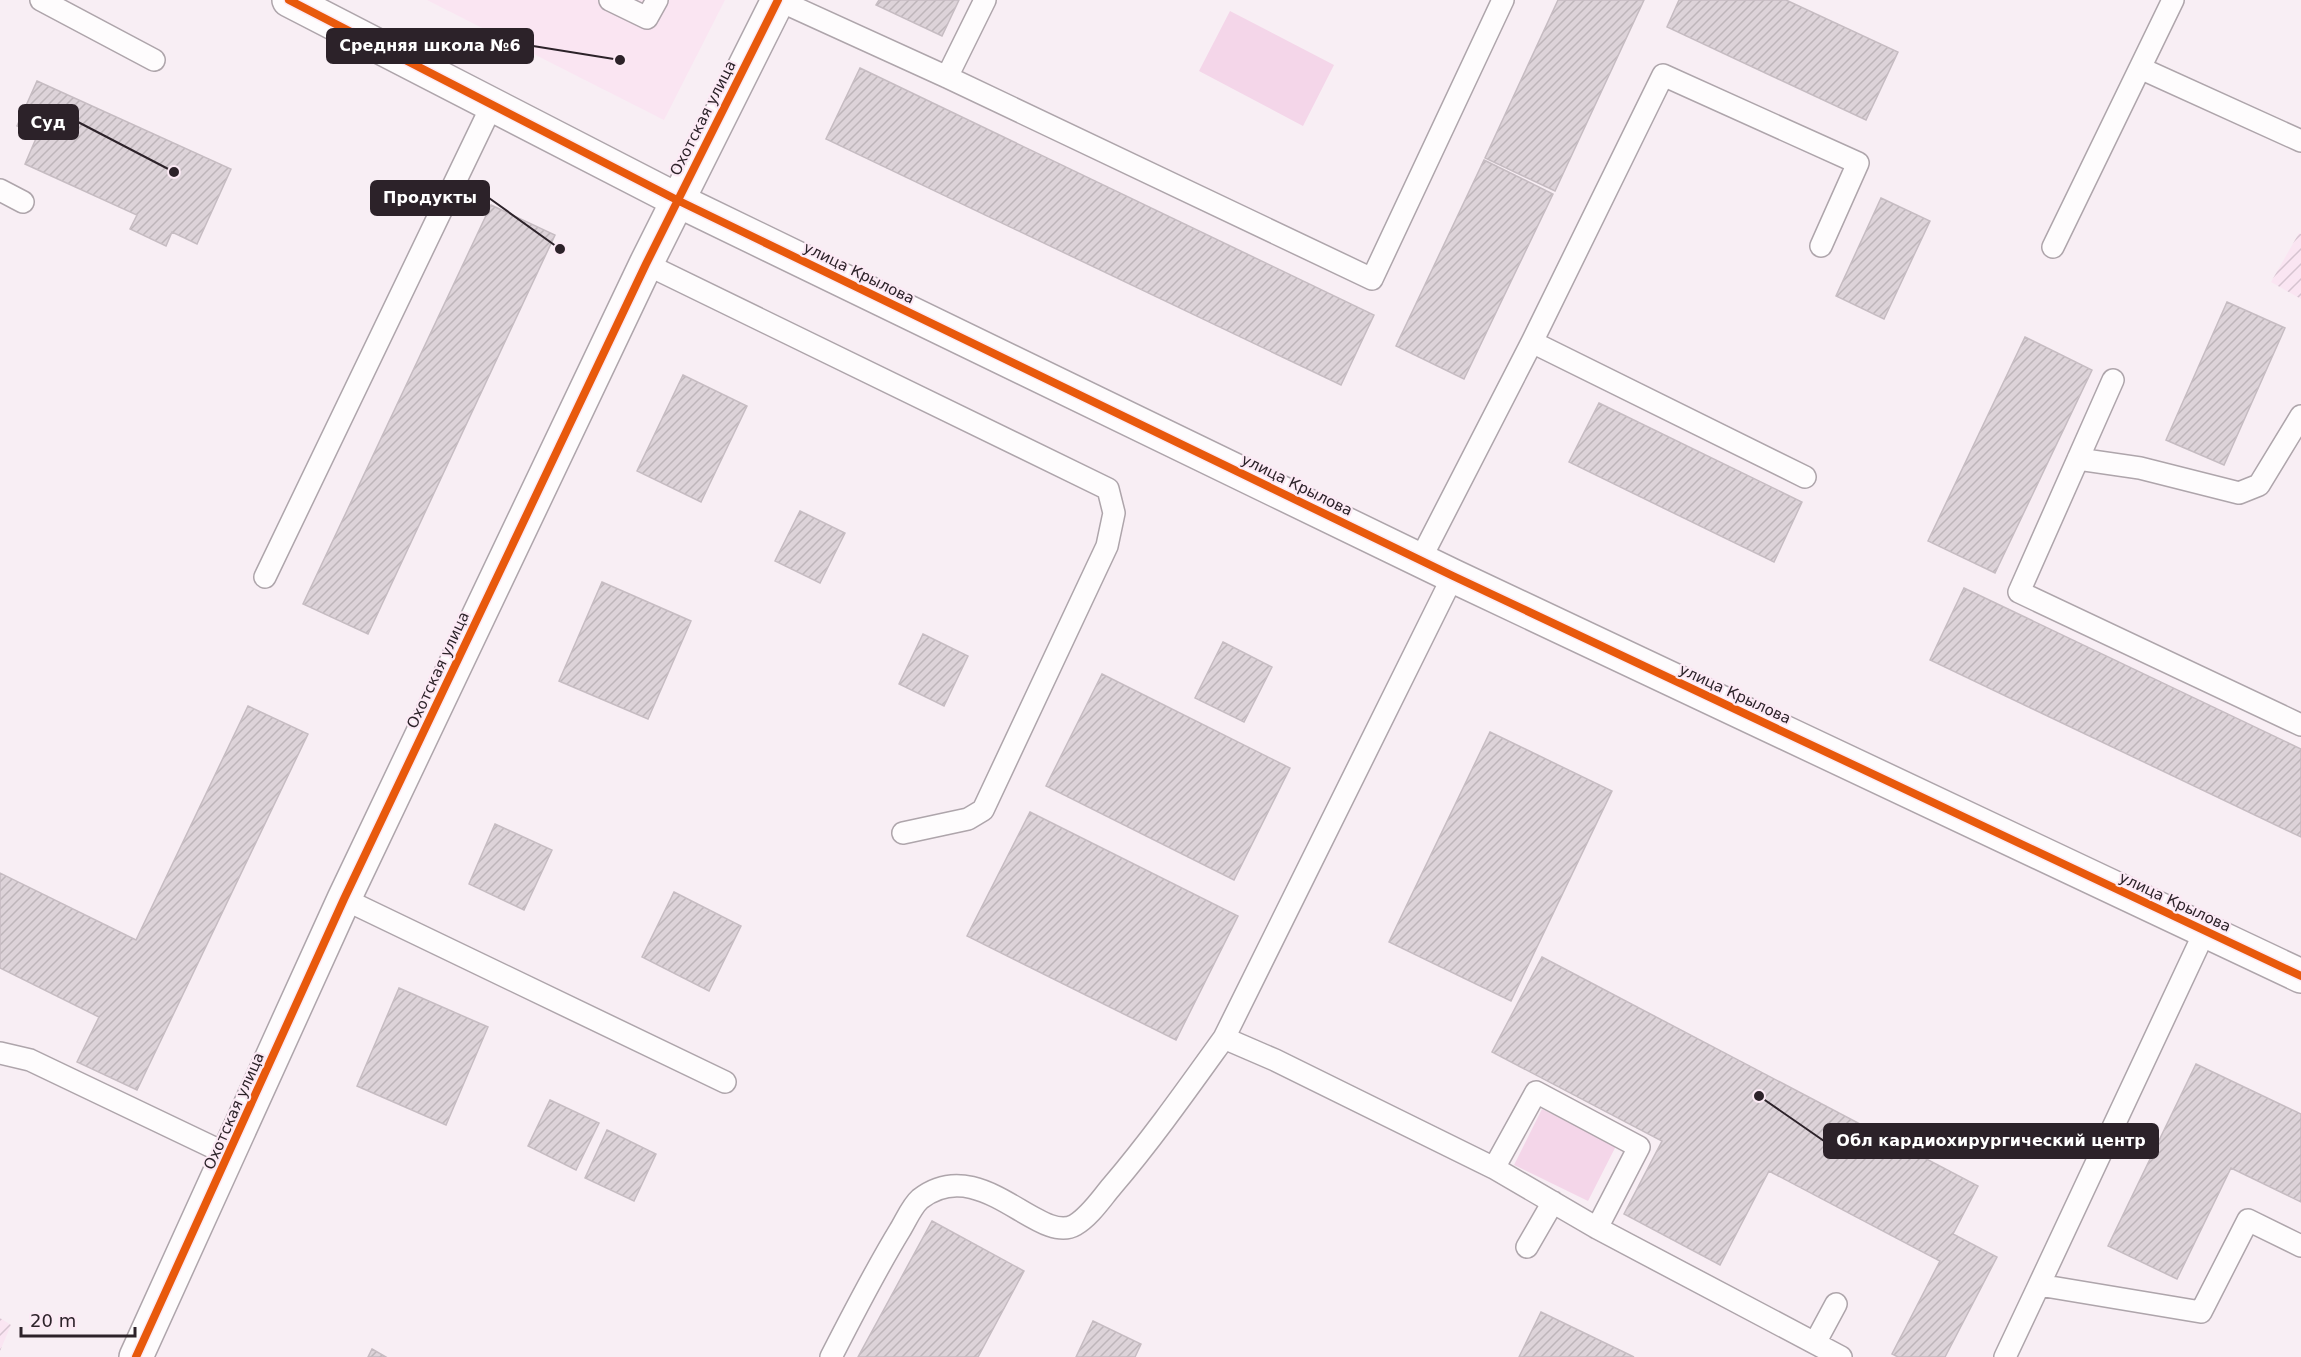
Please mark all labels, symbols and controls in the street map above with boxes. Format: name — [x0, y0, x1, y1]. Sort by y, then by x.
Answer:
callout: Средняя школа №6 — [327, 29, 533, 63]
text: Средняя школа №6 — [339, 36, 521, 55]
street label: Охотская улица — [666, 58, 740, 178]
callout: Суд — [19, 105, 78, 139]
text: Суд — [30, 113, 66, 132]
callout: Продукты — [371, 181, 489, 215]
text: Продукты — [383, 188, 477, 207]
street label: улица Крылова — [801, 238, 917, 308]
street label: улица Крылова — [1239, 450, 1355, 520]
street label: Охотская улица — [403, 609, 473, 731]
street label: улица Крылова — [1676, 660, 1794, 728]
street label: улица Крылова — [2116, 868, 2234, 936]
street label: Охотская улица — [200, 1050, 268, 1172]
callout: Обл кардиохирургический центр — [1824, 1124, 2158, 1158]
text: Обл кардиохирургический центр — [1836, 1131, 2146, 1150]
scale bar — [21, 1300, 135, 1338]
text: 20 m — [30, 1310, 76, 1331]

